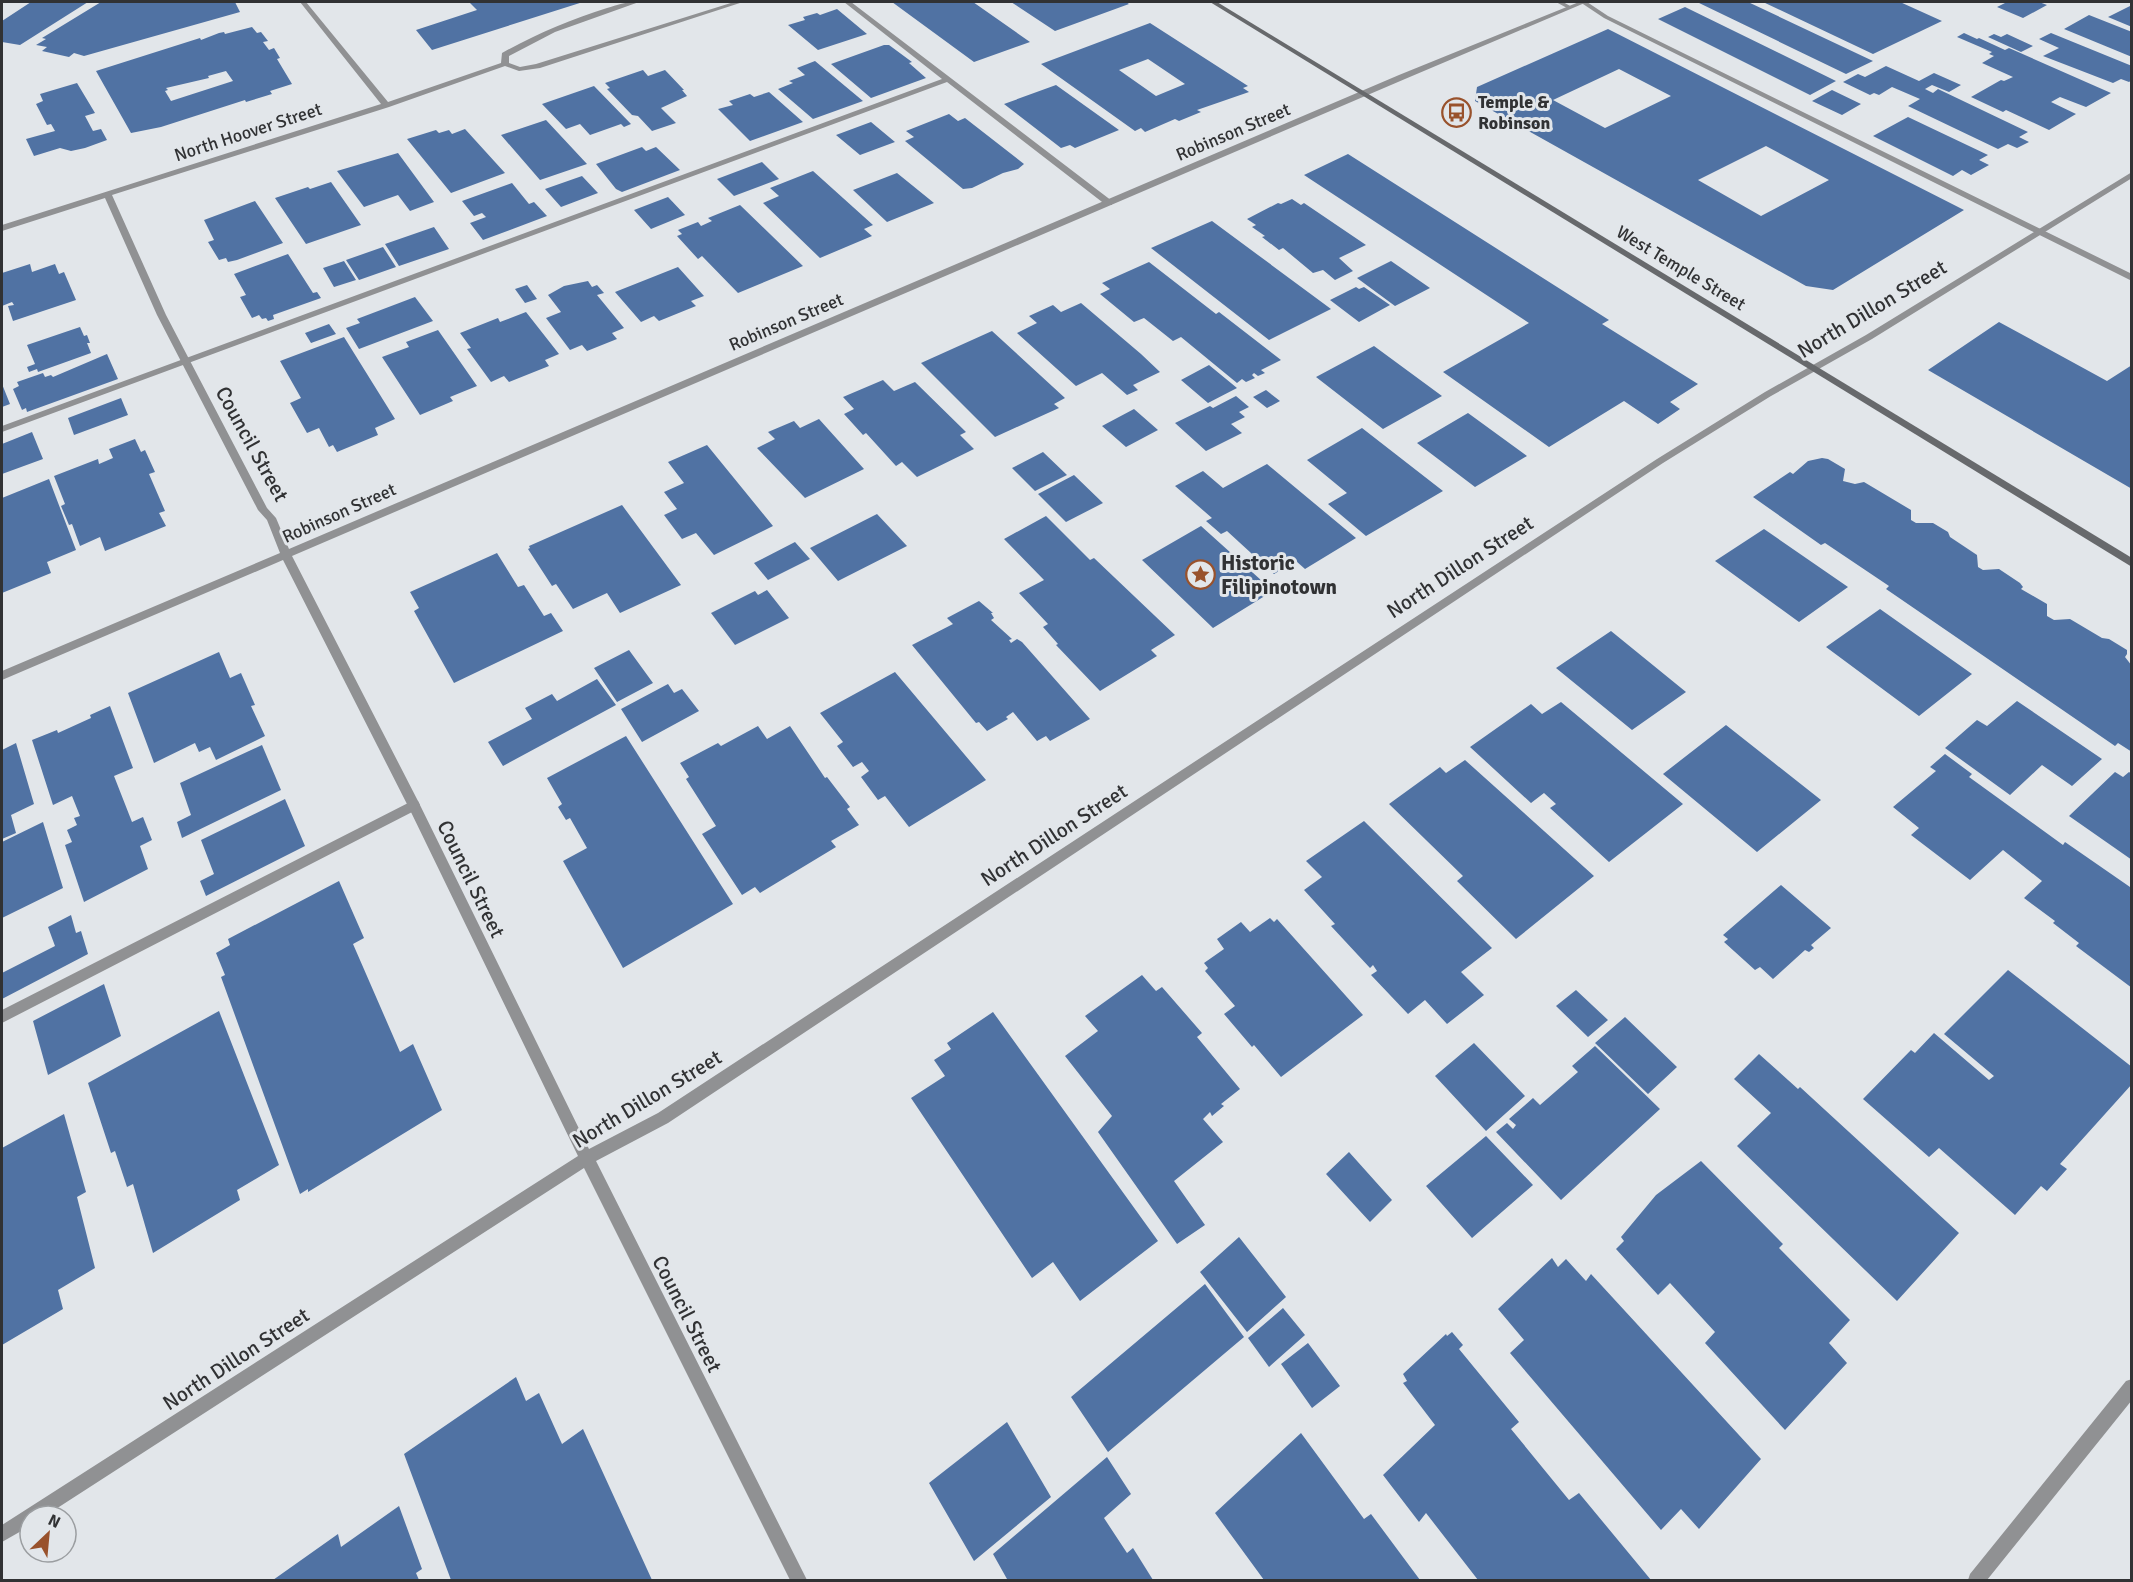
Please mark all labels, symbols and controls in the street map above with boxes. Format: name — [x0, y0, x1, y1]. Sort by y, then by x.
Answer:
place label: Temple & Robinson — [1478, 91, 1550, 134]
bus stop icon: Temple & Robinson — [1441, 96, 1473, 128]
street label: North Hoover Street — [171, 98, 325, 166]
street label: Robinson Street — [1173, 98, 1293, 166]
street label: West Temple Street — [1612, 221, 1750, 315]
street label: North Dillon Street — [1793, 254, 1951, 364]
street label: Robinson Street — [726, 288, 846, 356]
street label: Council Street — [210, 382, 294, 506]
street label: Robinson Street — [279, 478, 399, 548]
street label: North Dillon Street — [1382, 510, 1538, 624]
place label: Historic Filipinotown — [1221, 550, 1337, 600]
place icon: Historic Filipinotown — [1184, 559, 1216, 591]
street label: North Dillon Street — [976, 778, 1132, 892]
street label: Council Street — [431, 816, 511, 942]
street label: North Dillon Street — [568, 1044, 726, 1154]
street label: Council Street — [646, 1251, 728, 1377]
street label: North Dillon Street — [158, 1302, 314, 1416]
north arrow — [18, 1504, 78, 1564]
text: N — [45, 1510, 64, 1533]

